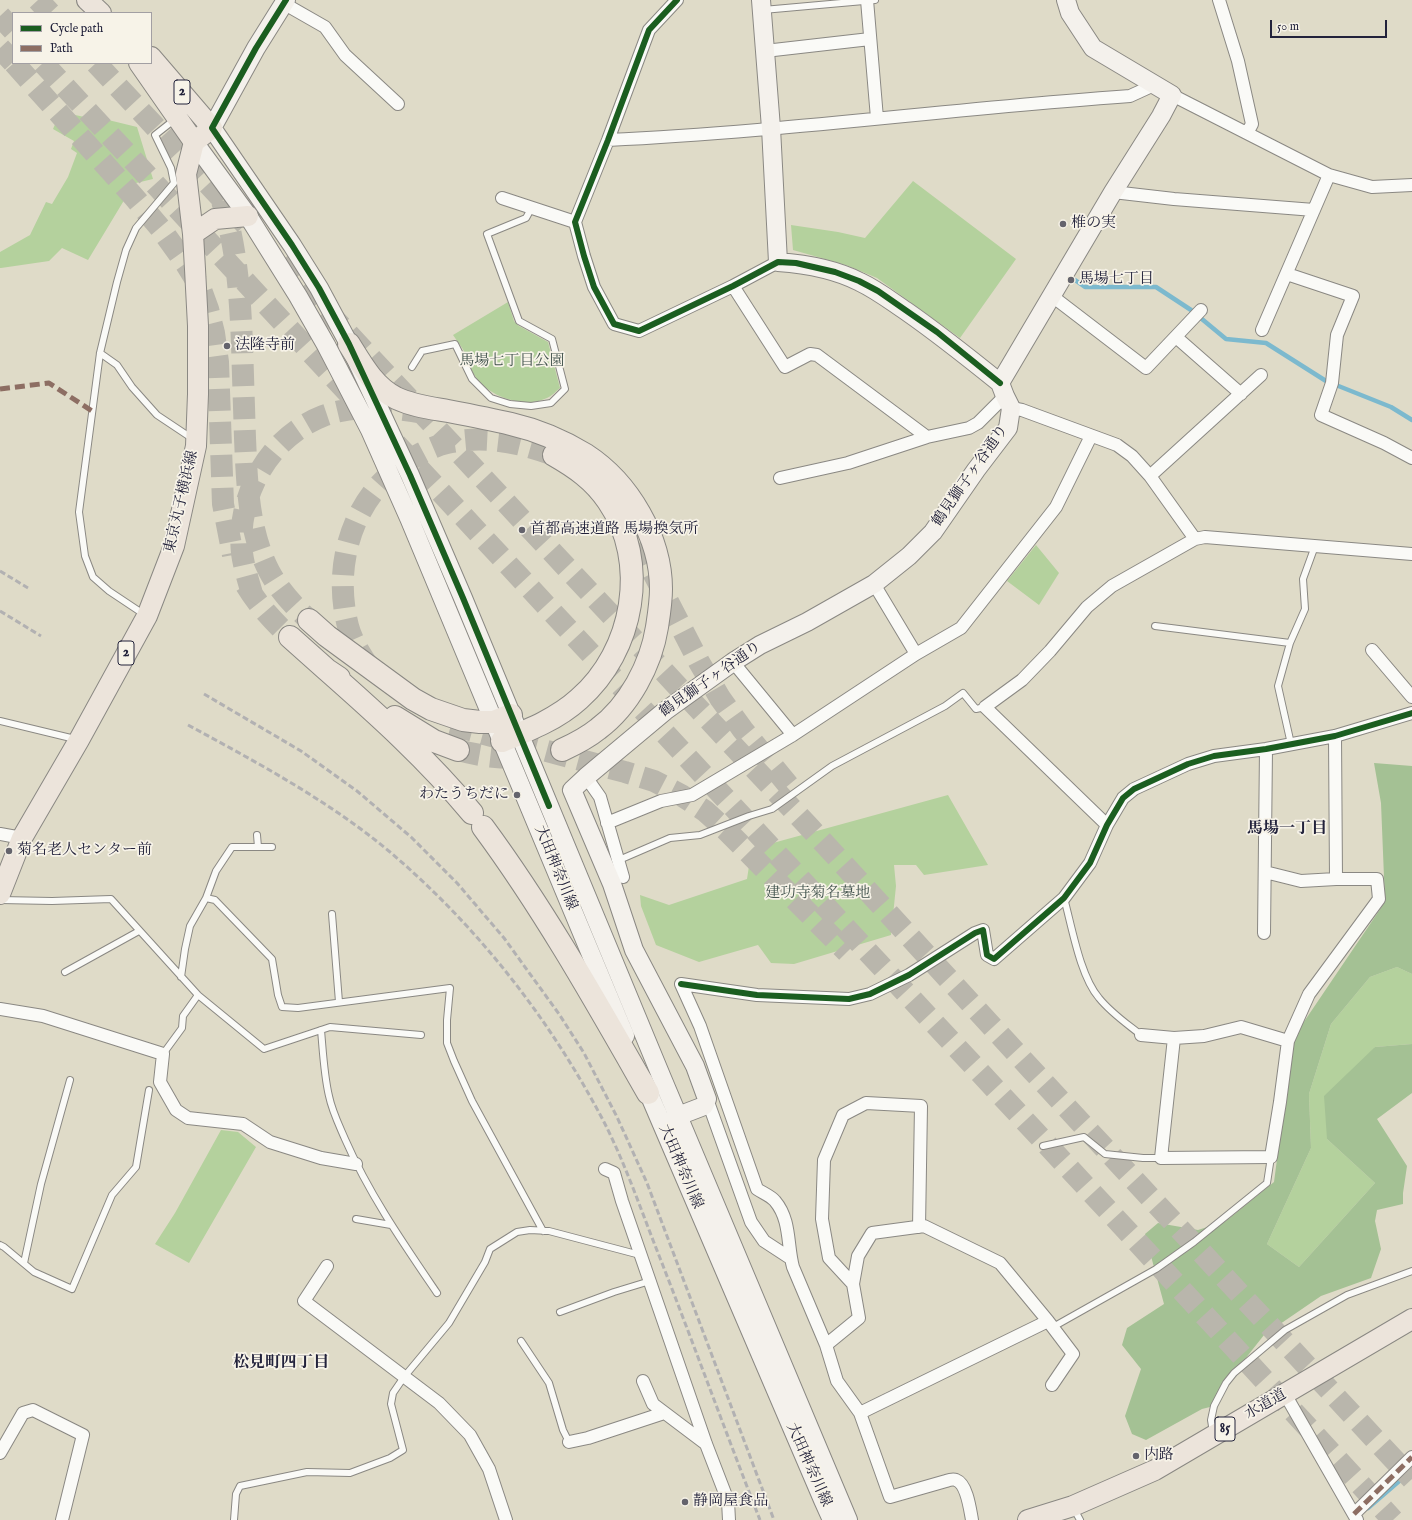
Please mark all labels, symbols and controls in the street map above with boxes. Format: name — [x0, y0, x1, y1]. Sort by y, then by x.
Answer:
legend — [12, 12, 152, 64]
scale bar — [1272, 12, 1389, 38]
text: 50 m — [1277, 19, 1299, 34]
text: Cycle path — [50, 21, 103, 36]
text: Path — [50, 41, 73, 56]
road number: 2 — [174, 80, 190, 104]
place label: 椎の実 — [1071, 215, 1116, 233]
marker: 椎の実 — [1058, 219, 1068, 229]
place label: 馬場七丁目 — [1079, 271, 1154, 289]
marker: 馬場七丁目 — [1066, 275, 1076, 285]
place label: 法隆寺前 — [235, 337, 295, 355]
marker: 法隆寺前 — [222, 341, 232, 351]
park label: 馬場七丁目公園 — [460, 353, 564, 371]
street label: 鶴見獅子ヶ谷通り — [929, 422, 1013, 530]
street label: 東京丸子横浜線 — [161, 449, 203, 555]
place label: 首都高速道路 馬場換気所 — [530, 521, 698, 539]
marker: 首都高速道路 馬場換気所 — [517, 525, 527, 535]
street label: 鶴見獅子ヶ谷通り — [657, 638, 765, 722]
road number: 2 — [118, 641, 134, 665]
place label: わたうちだに — [419, 786, 509, 804]
marker: わたうちだに — [512, 790, 522, 800]
district label: 馬場一丁目 — [1247, 820, 1327, 840]
street label: 大田神奈川線 — [530, 823, 580, 913]
place label: 菊名老人センター前 — [17, 842, 152, 860]
marker: 菊名老人センター前 — [4, 846, 14, 856]
park label: 建功寺菊名墓地 — [766, 885, 870, 903]
street label: 大田神奈川線 — [654, 1122, 706, 1212]
district label: 松見町四丁目 — [233, 1354, 329, 1374]
street label: 水道道 — [1242, 1386, 1290, 1424]
road number: 85 — [1215, 1417, 1235, 1441]
street label: 大田神奈川線 — [781, 1420, 835, 1510]
place label: 内路 — [1144, 1447, 1174, 1465]
marker: 内路 — [1131, 1451, 1141, 1461]
place label: 静岡屋食品 — [693, 1493, 768, 1511]
marker: 静岡屋食品 — [680, 1497, 690, 1507]

